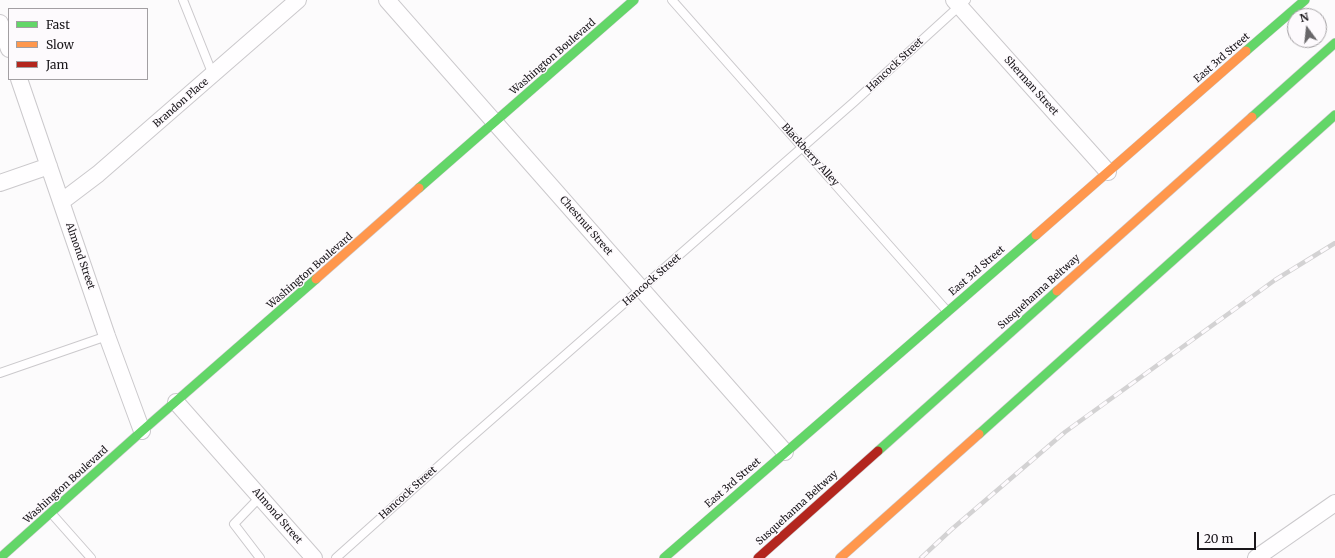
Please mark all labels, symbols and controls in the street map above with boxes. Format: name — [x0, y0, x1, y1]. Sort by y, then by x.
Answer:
legend — [8, 8, 148, 80]
north arrow — [1287, 8, 1327, 48]
text: N — [1298, 9, 1310, 25]
text: Fast — [46, 17, 70, 32]
street label: Washington Boulevard — [508, 17, 598, 97]
street label: East 3rd Street — [1192, 31, 1252, 85]
street label: Hancock Street — [864, 36, 926, 94]
text: Slow — [46, 37, 74, 52]
street label: Sherman Street — [1001, 54, 1061, 118]
text: Jam — [46, 57, 68, 72]
street label: Brandon Place — [151, 76, 211, 130]
street label: Blackberry Alley — [779, 121, 841, 189]
street label: Chestnut Street — [557, 194, 615, 258]
street label: Almond Street — [63, 221, 97, 291]
street label: Washington Boulevard — [265, 231, 355, 311]
street label: East 3rd Street — [947, 244, 1007, 298]
street label: Hancock Street — [620, 251, 684, 309]
street label: Susquehanna Beltway — [996, 252, 1082, 332]
street label: Washington Boulevard — [21, 444, 111, 526]
street label: East 3rd Street — [703, 456, 763, 510]
street label: Hancock Street — [377, 464, 439, 522]
street label: Susquehanna Beltway — [754, 468, 840, 548]
street label: Almond Street — [250, 486, 304, 546]
scale bar — [1199, 524, 1258, 550]
text: 20 m — [1204, 531, 1233, 546]

